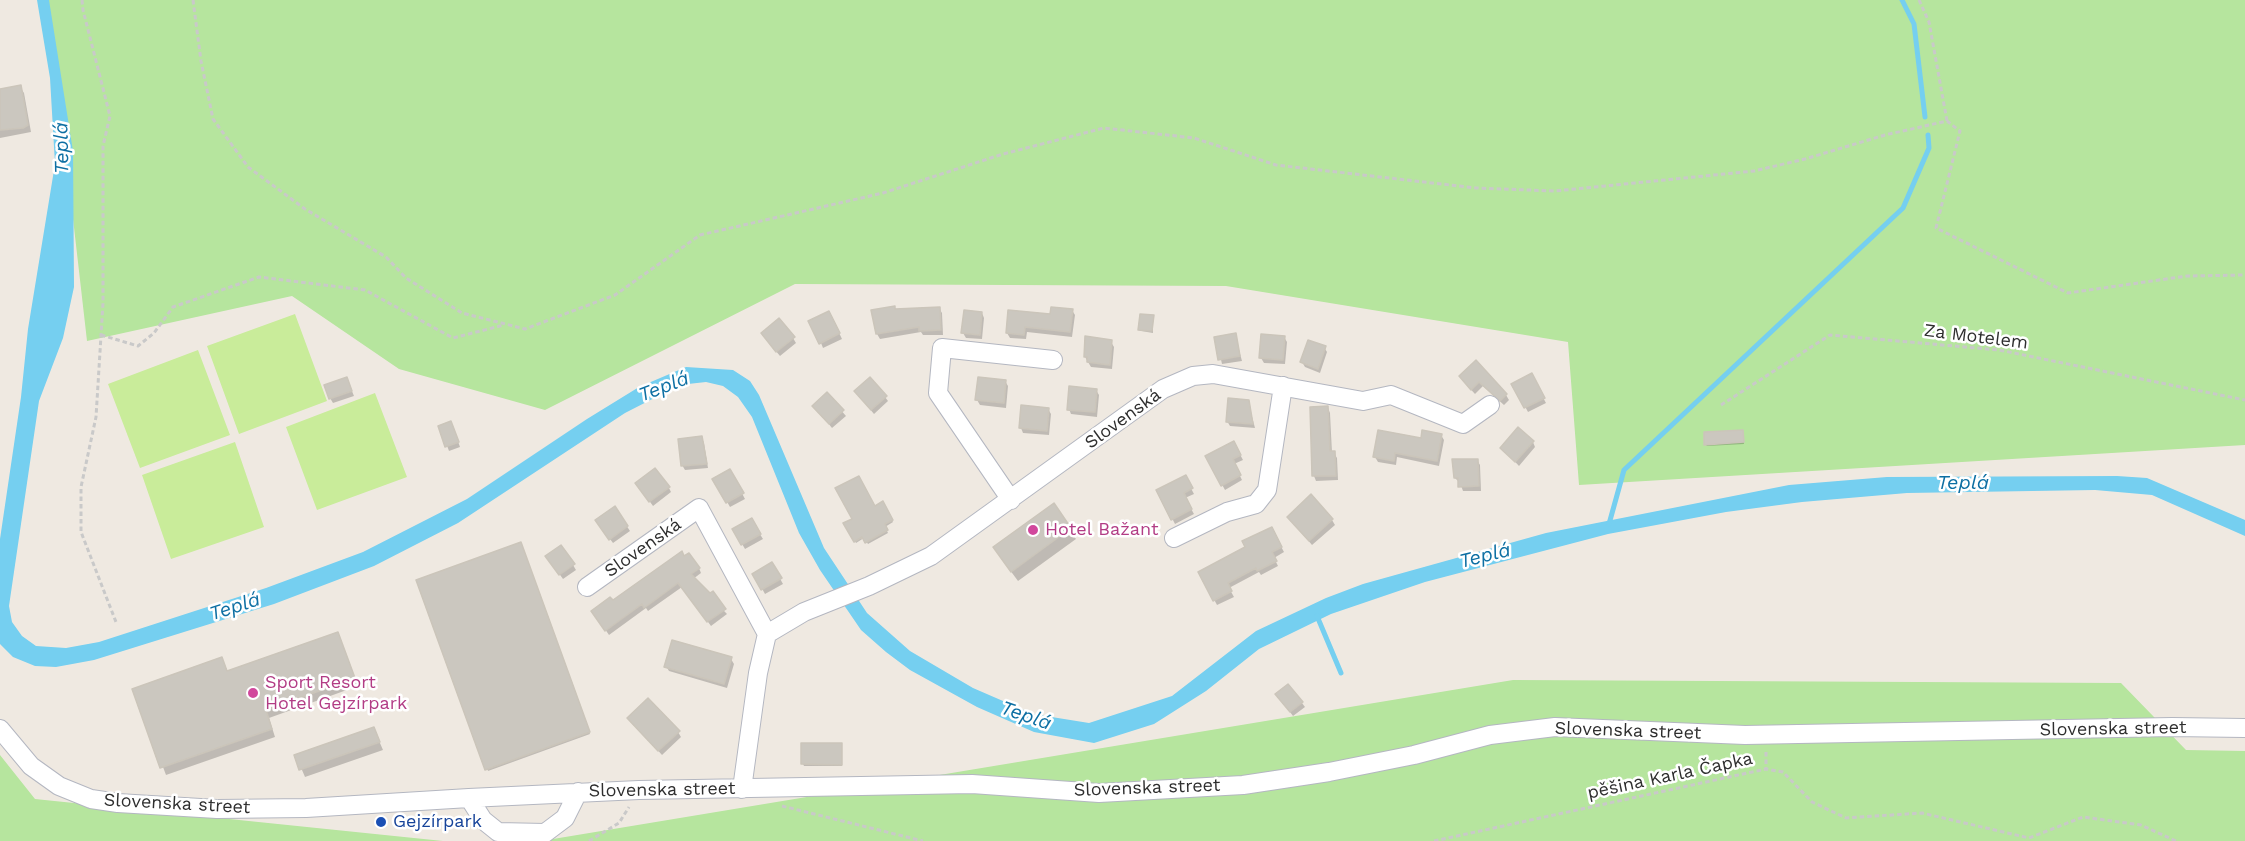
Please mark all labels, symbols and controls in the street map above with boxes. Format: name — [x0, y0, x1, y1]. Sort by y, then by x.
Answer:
water label: Teplá — [50, 122, 74, 174]
street label: Za Motelem — [1923, 320, 2029, 354]
water label: Teplá — [635, 366, 693, 408]
street label: Slovenská — [1081, 384, 1165, 454]
water label: Teplá — [1937, 471, 1989, 495]
street label: Slovenská — [601, 514, 685, 582]
place label: Hotel Bažant — [1045, 519, 1159, 541]
marker: Hotel Bažant — [1026, 523, 1040, 537]
water label: Teplá — [1457, 538, 1513, 574]
water label: Teplá — [207, 588, 263, 626]
place label: Sport Resort Hotel Gejzírpark — [265, 672, 407, 714]
marker: Sport Resort Hotel Gejzírpark — [246, 686, 260, 700]
water label: Teplá — [998, 696, 1054, 736]
street label: Slovenska street — [2039, 717, 2187, 741]
street label: Slovenska street — [1554, 718, 1702, 744]
street label: pěšina Karla Čapka — [1585, 748, 1755, 804]
street label: Slovenska street — [1073, 775, 1221, 801]
street label: Slovenska street — [588, 778, 736, 802]
street label: Slovenska street — [103, 789, 251, 819]
place label: Gejzírpark — [393, 811, 482, 833]
marker: Gejzírpark — [374, 815, 388, 829]

